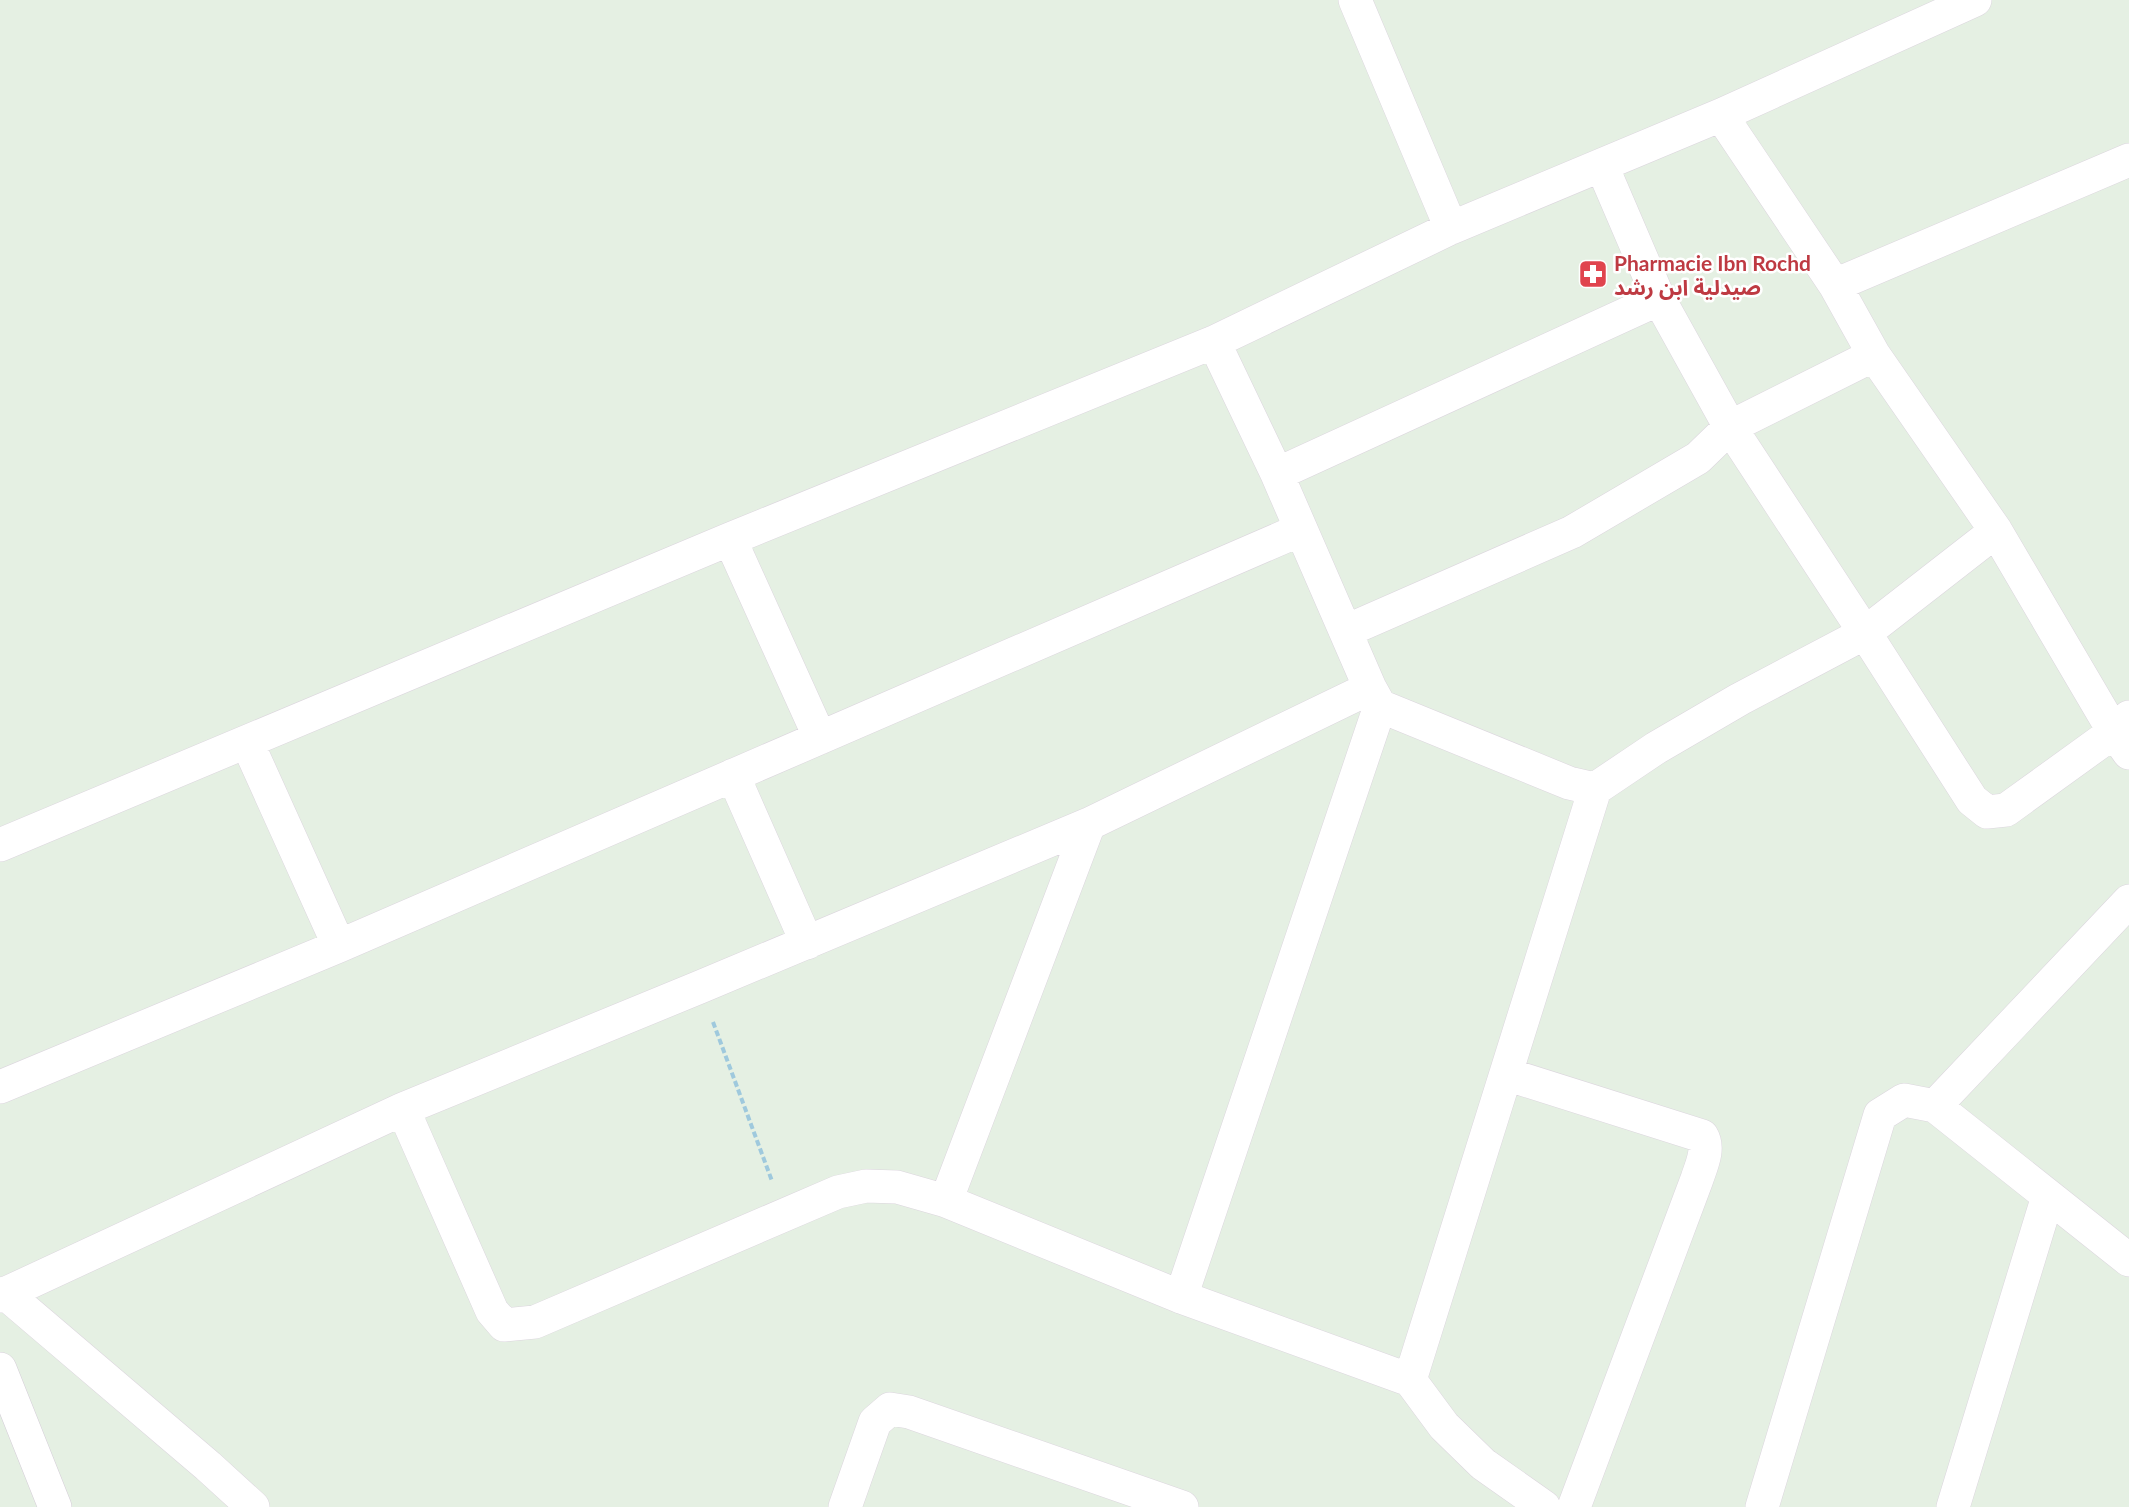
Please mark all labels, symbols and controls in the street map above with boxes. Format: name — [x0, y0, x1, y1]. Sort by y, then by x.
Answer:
place label: Pharmacie Ibn Rochd صيدلية ابن رشد — [1614, 250, 1811, 300]
pharmacy icon: Pharmacie Ibn Rochd صيدلية ابن رشد — [1577, 258, 1609, 290]

